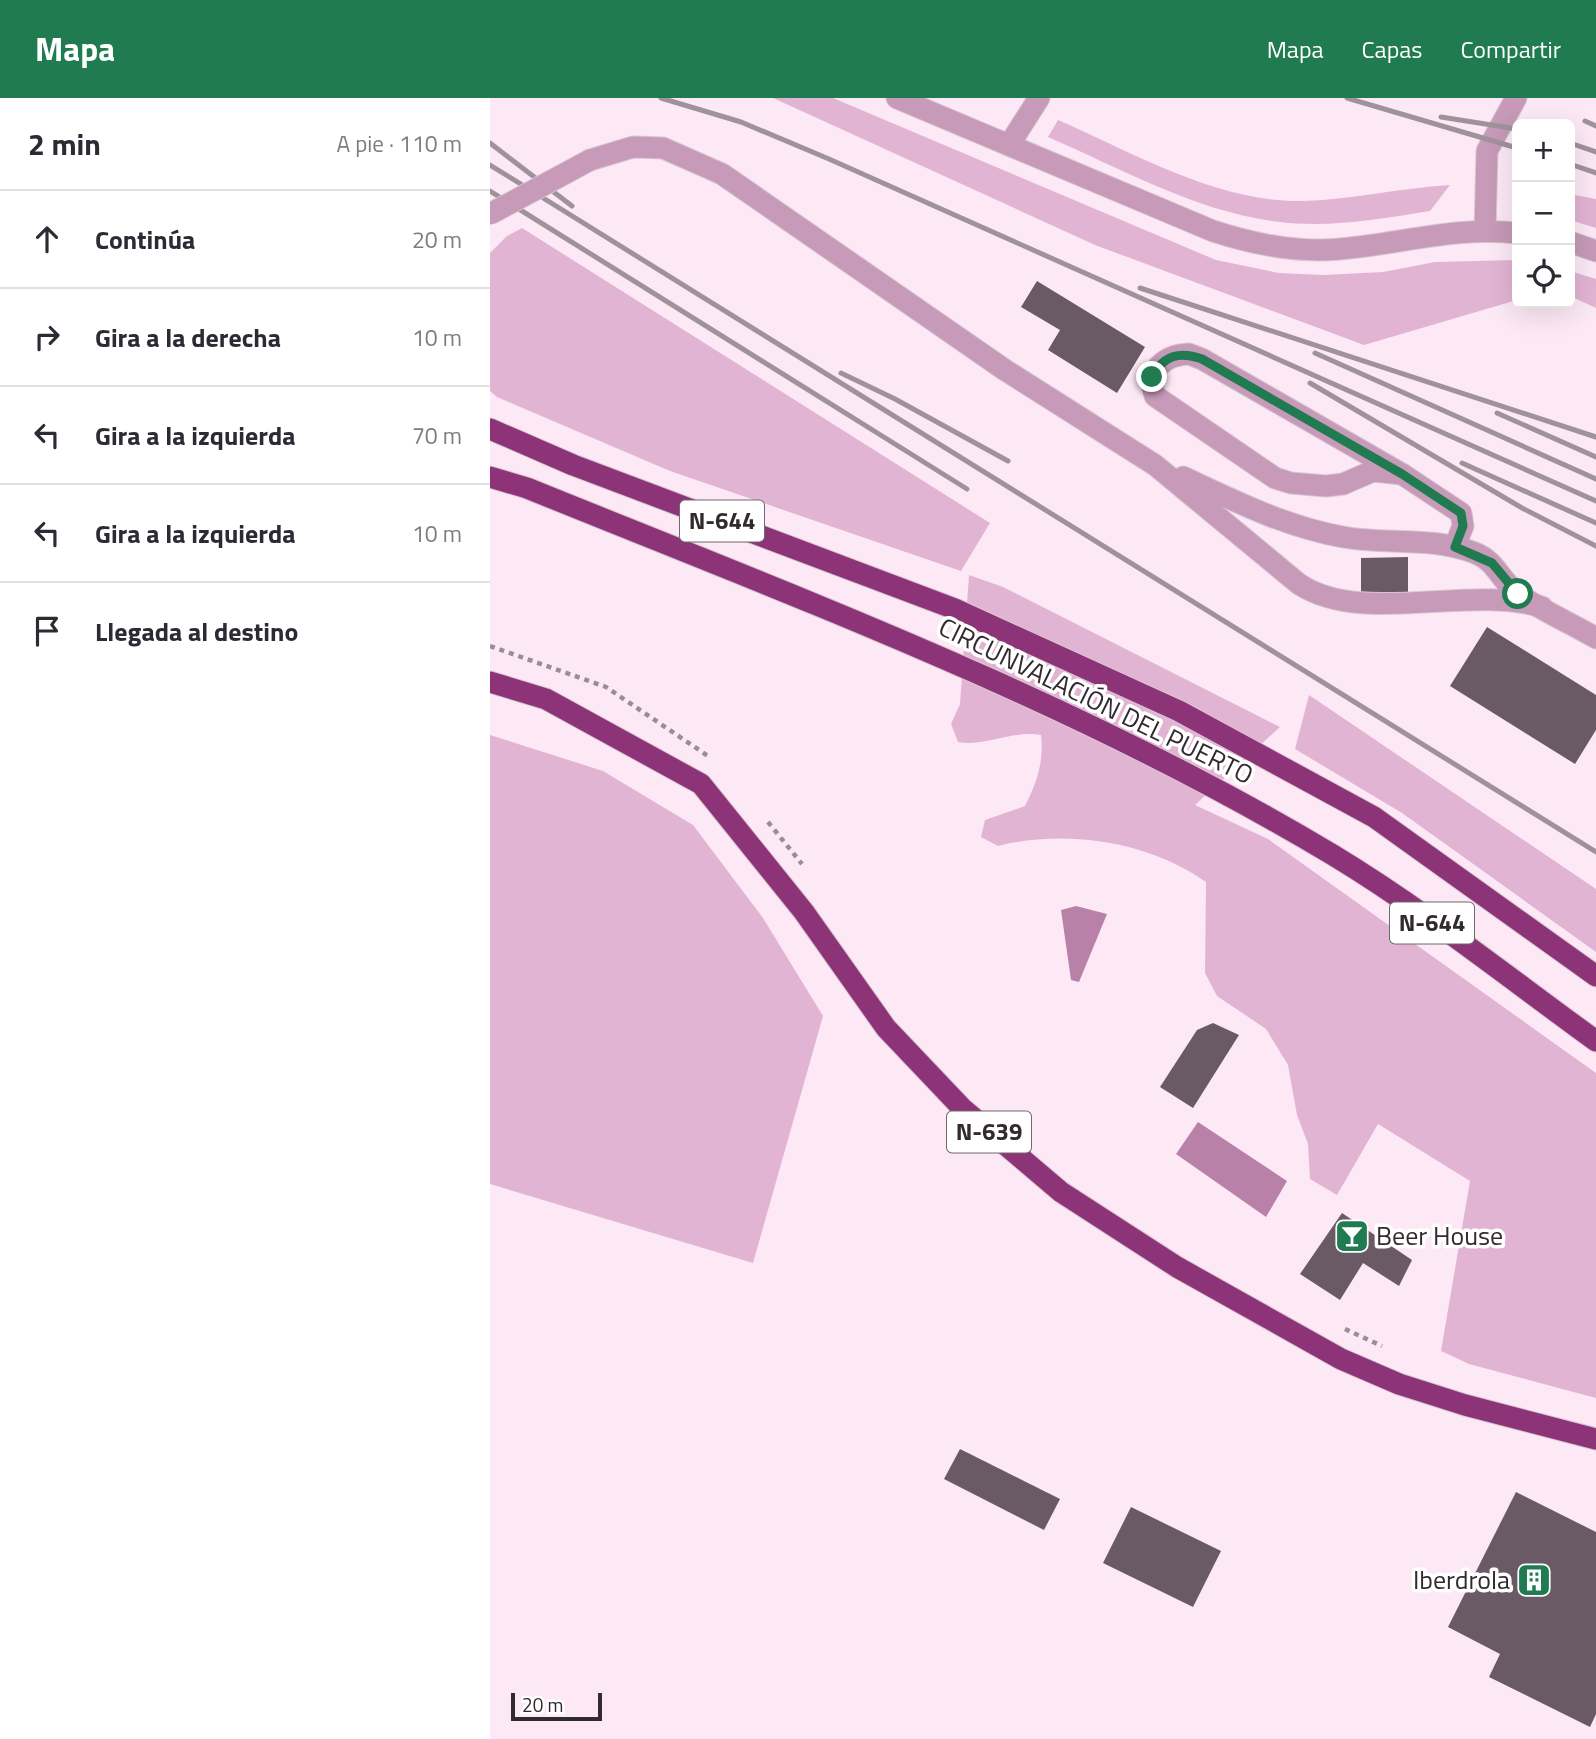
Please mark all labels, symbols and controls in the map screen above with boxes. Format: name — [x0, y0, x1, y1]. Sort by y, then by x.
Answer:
text: Mapa — [35, 24, 115, 74]
text: Mapa — [1267, 31, 1324, 67]
text: Capas — [1362, 31, 1422, 67]
text: Compartir — [1460, 31, 1561, 67]
map controls — [1512, 119, 1575, 308]
button: + — [1512, 119, 1575, 182]
text: 2 min — [28, 121, 101, 167]
text: A pie · 110 m — [336, 126, 462, 161]
button: − — [1512, 182, 1575, 245]
icon: ahead — [28, 220, 66, 258]
text: Continúa — [95, 220, 195, 259]
text: 20 m — [412, 222, 462, 257]
button: locate — [1512, 245, 1575, 308]
icon: right — [28, 318, 66, 356]
text: Gira a la derecha — [95, 318, 281, 357]
text: 10 m — [412, 320, 462, 355]
route end — [1136, 361, 1167, 392]
icon: left — [28, 416, 66, 454]
text: Gira a la izquierda — [95, 416, 296, 455]
text: 70 m — [412, 418, 462, 453]
road number: N-644 — [680, 500, 764, 542]
icon: left — [28, 514, 66, 552]
text: Gira a la izquierda — [95, 514, 296, 553]
text: 10 m — [412, 516, 462, 551]
route start — [1502, 578, 1533, 609]
street label: CIRCUNVALACIÓN DEL PUERTO — [932, 607, 1260, 794]
icon: arrive — [28, 612, 66, 650]
text: Llegada al destino — [95, 612, 298, 651]
road number: N-644 — [1390, 902, 1474, 944]
road number: N-639 — [947, 1112, 1031, 1152]
place label: Beer House — [1376, 1216, 1503, 1255]
bar icon: Beer House — [1333, 1217, 1371, 1255]
place label: Iberdrola — [1413, 1560, 1510, 1599]
building icon: Iberdrola — [1515, 1561, 1553, 1599]
scale bar — [511, 1690, 602, 1722]
text: 20 m — [522, 1690, 563, 1719]

